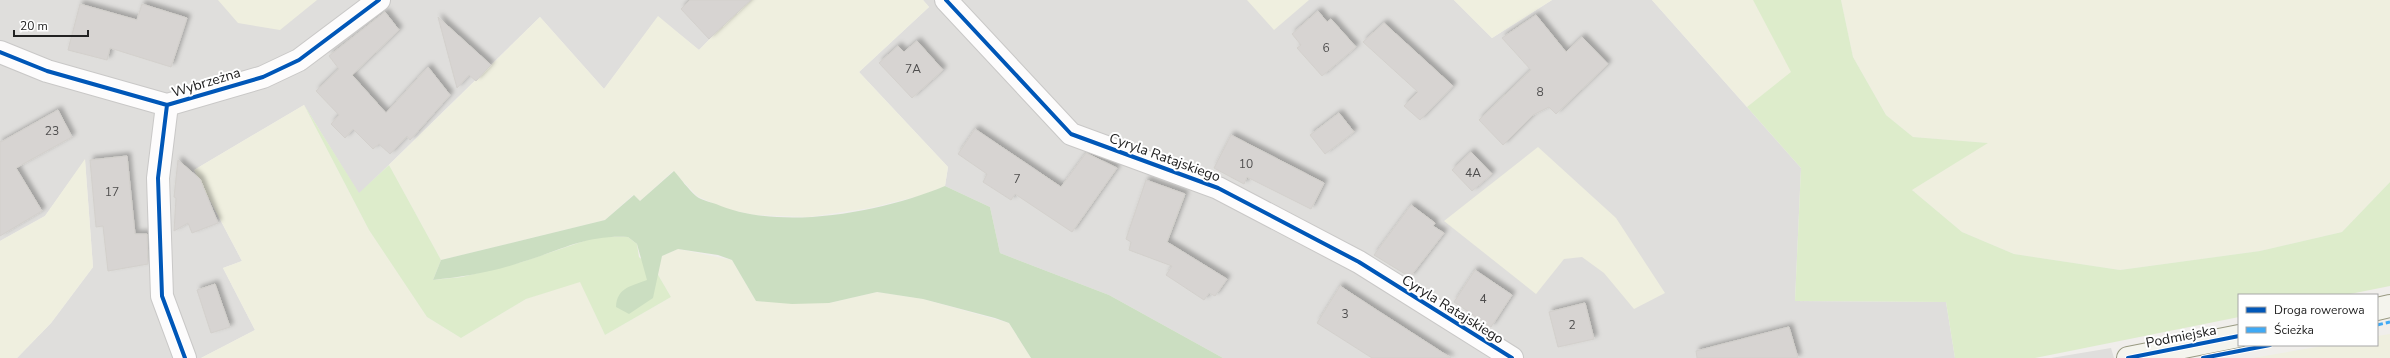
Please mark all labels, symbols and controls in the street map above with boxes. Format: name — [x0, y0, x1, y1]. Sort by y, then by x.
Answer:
scale bar — [14, 12, 88, 38]
text: 20 m — [20, 18, 48, 34]
house number: 6 — [1322, 40, 1330, 56]
house number: 7A — [905, 61, 921, 77]
street label: Wybrzeżna — [169, 63, 243, 102]
house number: 8 — [1536, 84, 1544, 100]
house number: 23 — [45, 123, 59, 139]
street label: Cyryla Ratajskiego — [1107, 129, 1223, 186]
house number: 10 — [1239, 156, 1253, 172]
house number: 4A — [1465, 165, 1481, 181]
house number: 7 — [1013, 171, 1021, 187]
house number: 17 — [105, 184, 119, 200]
street label: Cyryla Ratajskiego — [1398, 270, 1508, 349]
house number: 4 — [1479, 291, 1487, 307]
legend — [2238, 294, 2378, 346]
text: Droga rowerowa — [2274, 302, 2365, 318]
house number: 3 — [1341, 306, 1349, 322]
house number: 2 — [1568, 317, 1576, 333]
street label: Podmiejska — [2144, 320, 2218, 353]
text: Ścieżka — [2274, 322, 2314, 338]

